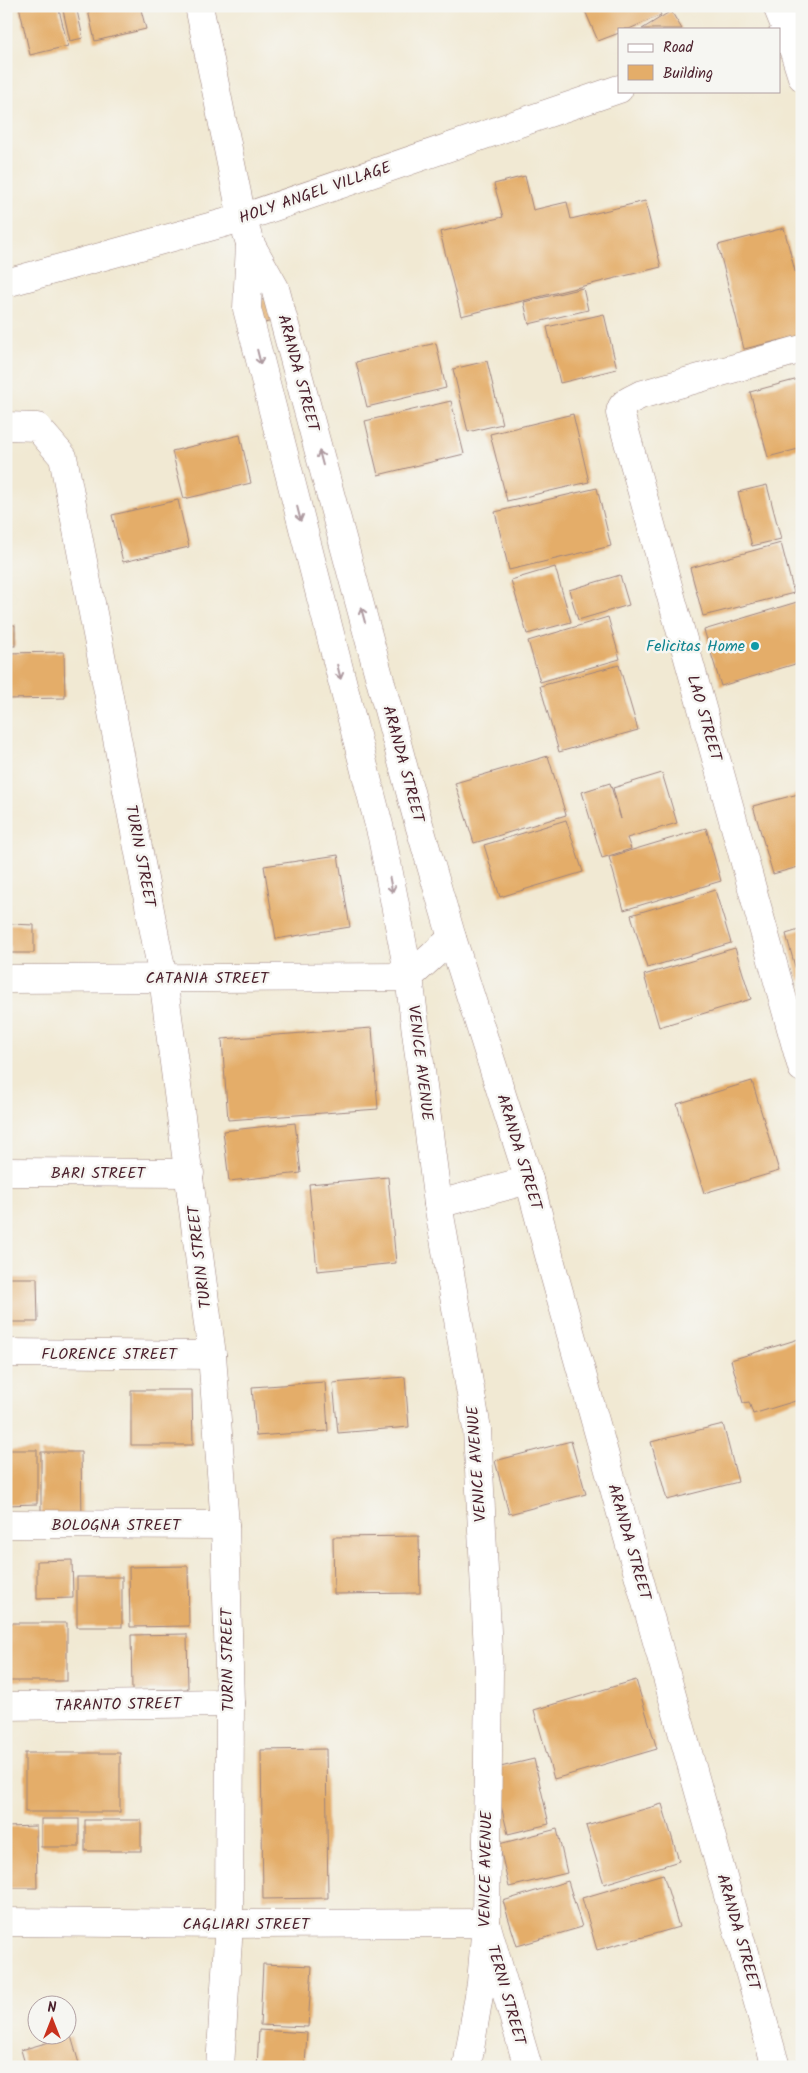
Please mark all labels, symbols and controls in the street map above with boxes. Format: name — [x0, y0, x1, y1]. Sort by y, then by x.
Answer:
legend — [618, 28, 780, 92]
text: Road — [663, 36, 694, 60]
text: Building — [663, 62, 713, 86]
street label: HOLY ANGEL VILLAGE — [236, 155, 395, 231]
street label: ARANDA STREET — [270, 312, 326, 435]
one-way arrow — [254, 348, 264, 364]
one-way arrow — [315, 450, 325, 466]
one-way arrow — [295, 506, 304, 522]
one-way arrow — [357, 607, 367, 623]
place label: Felicitas Home — [646, 634, 745, 659]
marker: Felicitas Home — [749, 640, 761, 652]
one-way arrow — [335, 663, 344, 679]
street label: LAO STREET — [680, 672, 729, 765]
street label: ARANDA STREET — [375, 703, 431, 826]
street label: TURIN STREET — [118, 803, 162, 911]
one-way arrow — [386, 877, 396, 893]
street label: CATANIA STREET — [145, 966, 270, 991]
street label: VENICE AVENUE — [401, 1004, 440, 1123]
street label: ARANDA STREET — [490, 1091, 549, 1214]
street label: BARI STREET — [51, 1161, 147, 1186]
street label: TURIN STREET — [181, 1203, 219, 1310]
street label: FLORENCE STREET — [41, 1342, 178, 1367]
street label: VENICE AVENUE — [460, 1404, 494, 1523]
street label: ARANDA STREET — [600, 1481, 658, 1604]
street label: BOLOGNA STREET — [52, 1513, 182, 1538]
street label: TURIN STREET — [215, 1607, 241, 1712]
street label: TARANTO STREET — [54, 1691, 183, 1719]
street label: VENICE AVENUE — [472, 1810, 500, 1927]
street label: ARANDA STREET — [709, 1871, 767, 1994]
street label: CAGLIARI STREET — [183, 1912, 311, 1937]
street label: TERNI STREET — [480, 1942, 533, 2049]
north arrow — [28, 1996, 78, 2046]
text: N — [48, 1997, 57, 2019]

